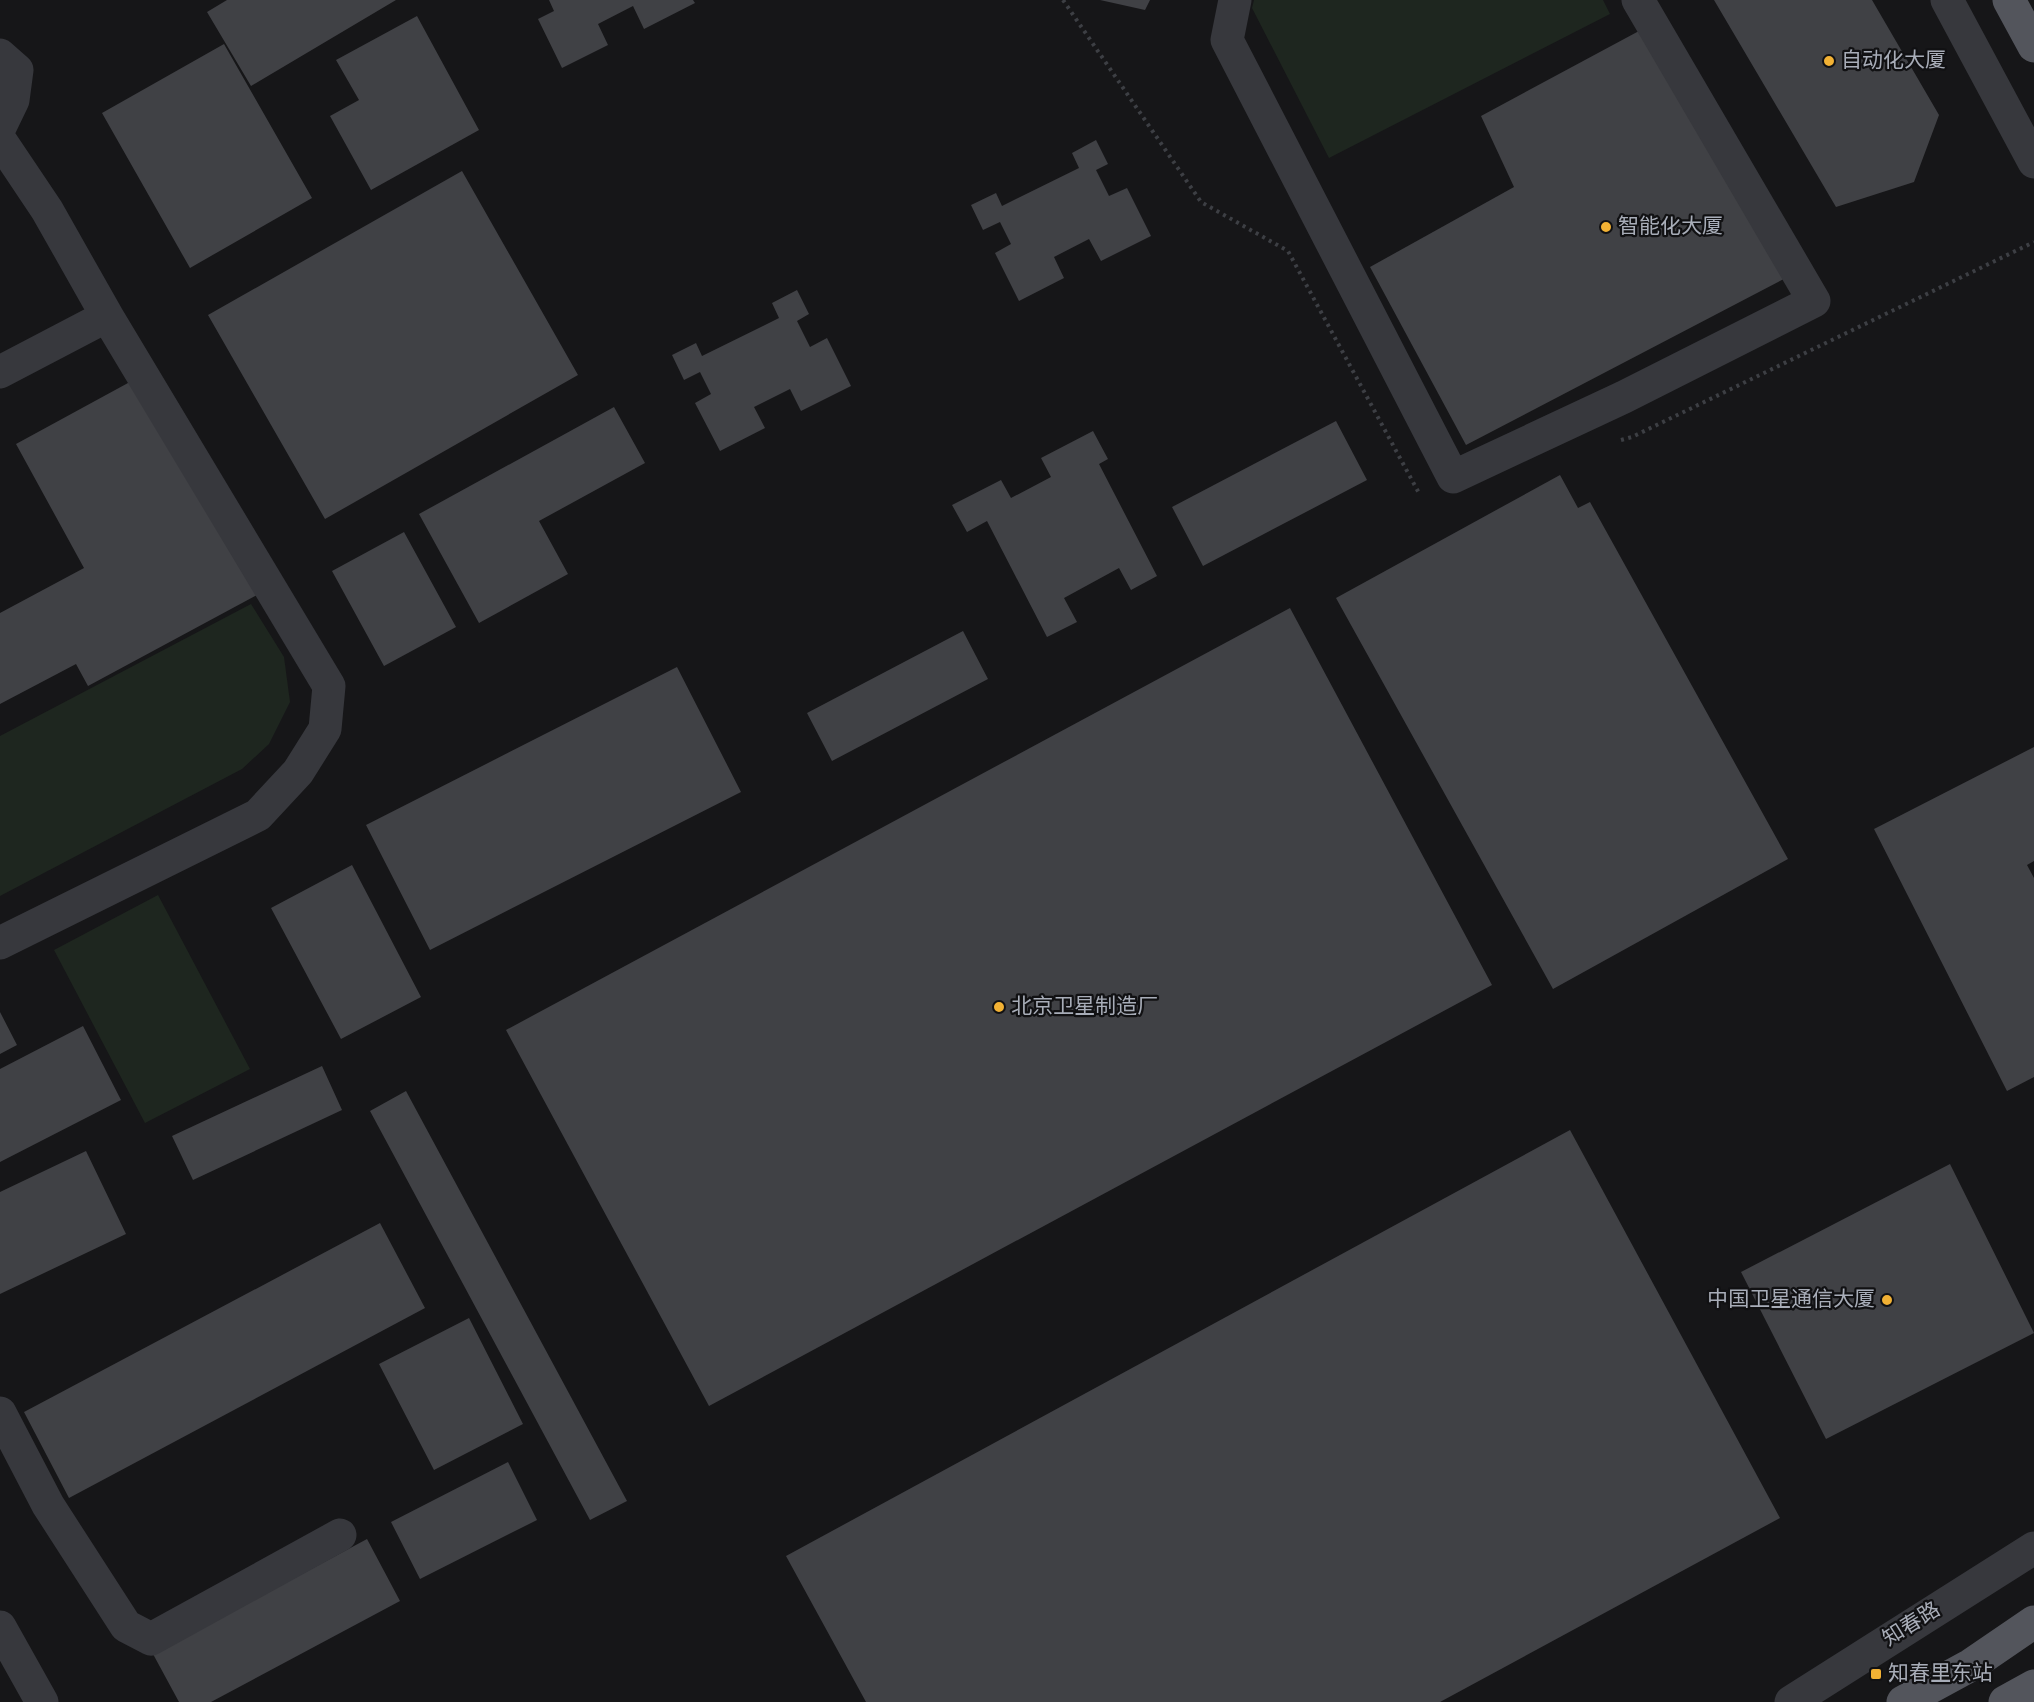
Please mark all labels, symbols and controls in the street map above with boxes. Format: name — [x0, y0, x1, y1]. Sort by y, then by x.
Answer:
place label: 自动化大厦 — [1841, 48, 1946, 75]
marker: 自动化大厦 — [1822, 54, 1836, 68]
place label: 智能化大厦 — [1618, 214, 1723, 241]
marker: 智能化大厦 — [1599, 220, 1613, 234]
place label: 北京卫星制造厂 — [1011, 994, 1158, 1021]
marker: 北京卫星制造厂 — [992, 1000, 1006, 1014]
place label: 中国卫星通信大厦 — [1707, 1287, 1875, 1314]
marker: 中国卫星通信大厦 — [1880, 1293, 1894, 1307]
street label: 知春路 — [1878, 1597, 1946, 1653]
place label: 知春里东站 — [1888, 1661, 1993, 1688]
marker: 知春里东站 — [1869, 1667, 1883, 1681]

